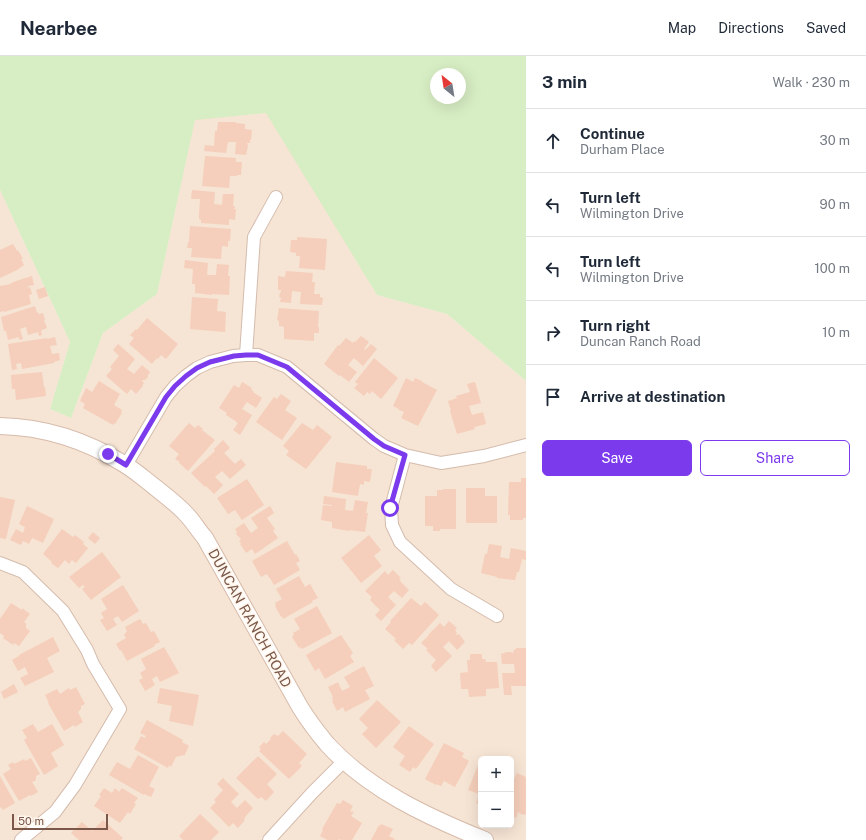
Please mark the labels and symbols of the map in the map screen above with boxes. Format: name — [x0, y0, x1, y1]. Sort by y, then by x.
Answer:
north arrow — [430, 68, 466, 104]
route end — [99, 445, 117, 463]
route start — [381, 499, 399, 517]
street label: DUNCAN RANCH ROAD — [205, 546, 295, 690]
scale bar — [12, 812, 108, 831]

